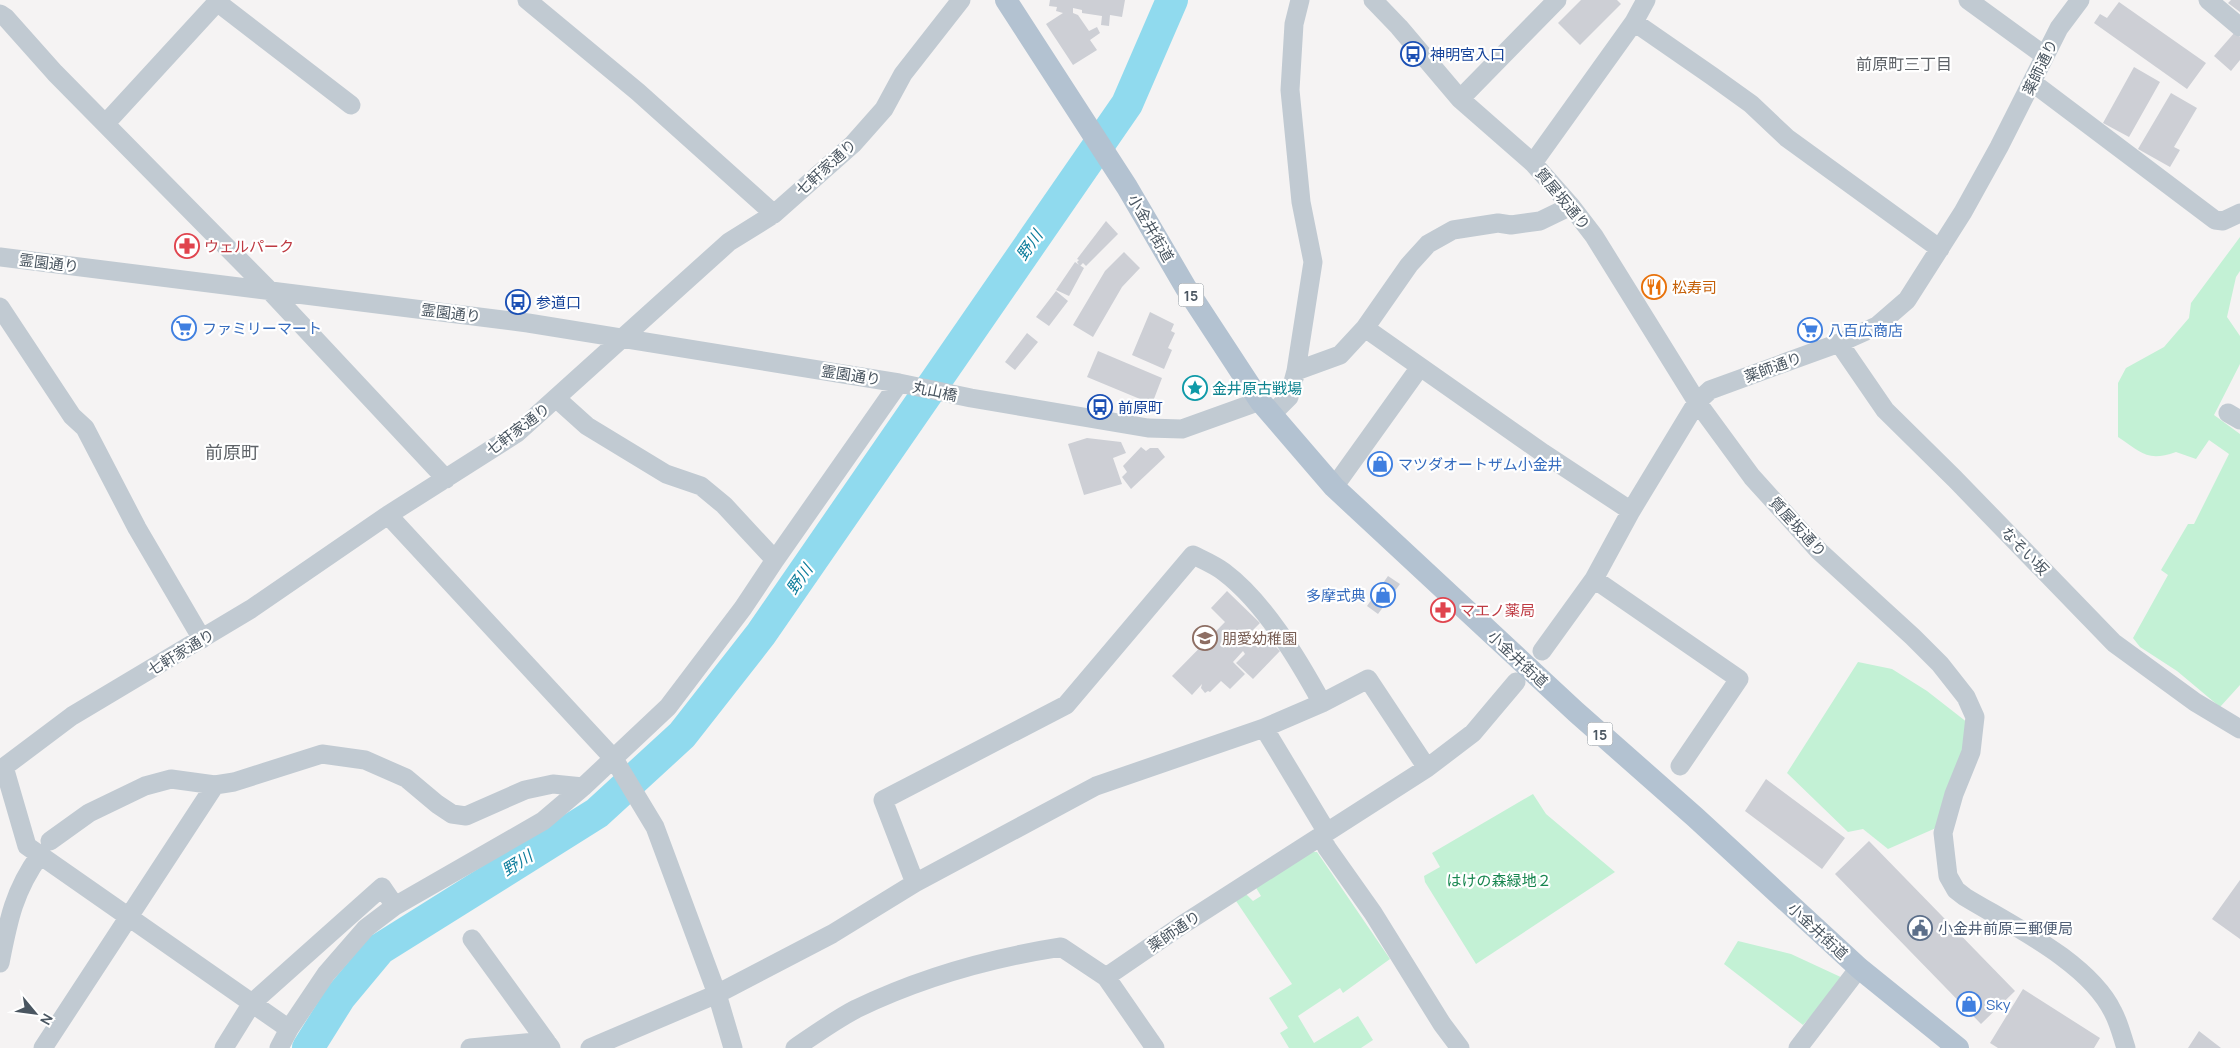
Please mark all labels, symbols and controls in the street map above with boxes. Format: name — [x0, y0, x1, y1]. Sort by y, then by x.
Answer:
street label: 薬師通り — [2017, 35, 2063, 99]
bus stop icon: 神明宮入口 — [1400, 41, 1426, 67]
place label: 神明宮入口 — [1430, 44, 1505, 65]
district label: 前原町三丁目 — [1856, 53, 1952, 75]
street label: 七軒家通り — [791, 134, 861, 200]
street label: 質屋坂通り — [1531, 164, 1595, 234]
street label: 小金井街道 — [1123, 190, 1179, 266]
water label: 野川 — [1011, 224, 1048, 264]
pharmacy icon: ウェルパーク — [174, 233, 200, 259]
place label: ウェルパーク — [204, 236, 294, 257]
street label: 霊園通り — [18, 249, 80, 277]
restaurant icon: 松寿司 — [1641, 274, 1667, 300]
place label: 松寿司 — [1672, 277, 1717, 298]
road number: 15 — [1178, 284, 1204, 306]
bus stop icon: 参道口 — [505, 289, 531, 315]
place label: 参道口 — [536, 292, 581, 313]
street label: 霊園通り — [420, 299, 482, 327]
supermarket icon: ファミリーマート — [171, 315, 197, 341]
supermarket icon: 八百広商店 — [1797, 317, 1823, 343]
place label: ファミリーマート — [202, 318, 322, 339]
place label: 八百広商店 — [1828, 320, 1903, 341]
street label: 薬師通り — [1741, 347, 1805, 387]
street label: 霊園通り — [820, 360, 882, 390]
place icon: 金井原古戦場 — [1182, 375, 1208, 401]
street label: 丸山橋 — [911, 376, 959, 406]
place label: 金井原古戦場 — [1212, 378, 1302, 399]
bus stop icon: 前原町 — [1087, 394, 1113, 420]
place label: 前原町 — [1118, 397, 1163, 418]
street label: 七軒家通り — [482, 398, 554, 460]
district label: 前原町 — [205, 440, 259, 464]
shop icon: マツダオートザム小金井 — [1367, 451, 1393, 477]
place label: マツダオートザム小金井 — [1398, 454, 1563, 475]
street label: 質屋坂通り — [1765, 492, 1831, 562]
street label: なそい坂 — [1997, 522, 2053, 580]
water label: 野川 — [781, 558, 818, 598]
shop icon: 多摩式典 — [1370, 582, 1396, 608]
place label: 多摩式典 — [1306, 585, 1366, 606]
pharmacy icon: マエノ薬局 — [1430, 597, 1456, 623]
place label: マエノ薬局 — [1460, 600, 1535, 621]
street label: 七軒家通り — [143, 624, 219, 680]
school or university icon: 朋愛幼稚園 — [1192, 625, 1218, 651]
street label: 小金井街道 — [1483, 626, 1553, 692]
place label: 朋愛幼稚園 — [1222, 628, 1297, 649]
road number: 15 — [1588, 722, 1612, 746]
water label: 野川 — [498, 844, 538, 881]
park label: はけの森緑地２ — [1446, 870, 1552, 891]
street label: 小金井街道 — [1783, 898, 1853, 964]
street label: 薬師通り — [1143, 906, 1205, 956]
public building icon: 小金井前原三郵便局 — [1907, 915, 1933, 941]
place label: 小金井前原三郵便局 — [1938, 918, 2073, 939]
north arrow — [10, 988, 60, 1038]
shop icon: Sky — [1956, 991, 1982, 1017]
place label: Sky — [1986, 994, 2011, 1015]
text: N — [36, 1011, 58, 1029]

